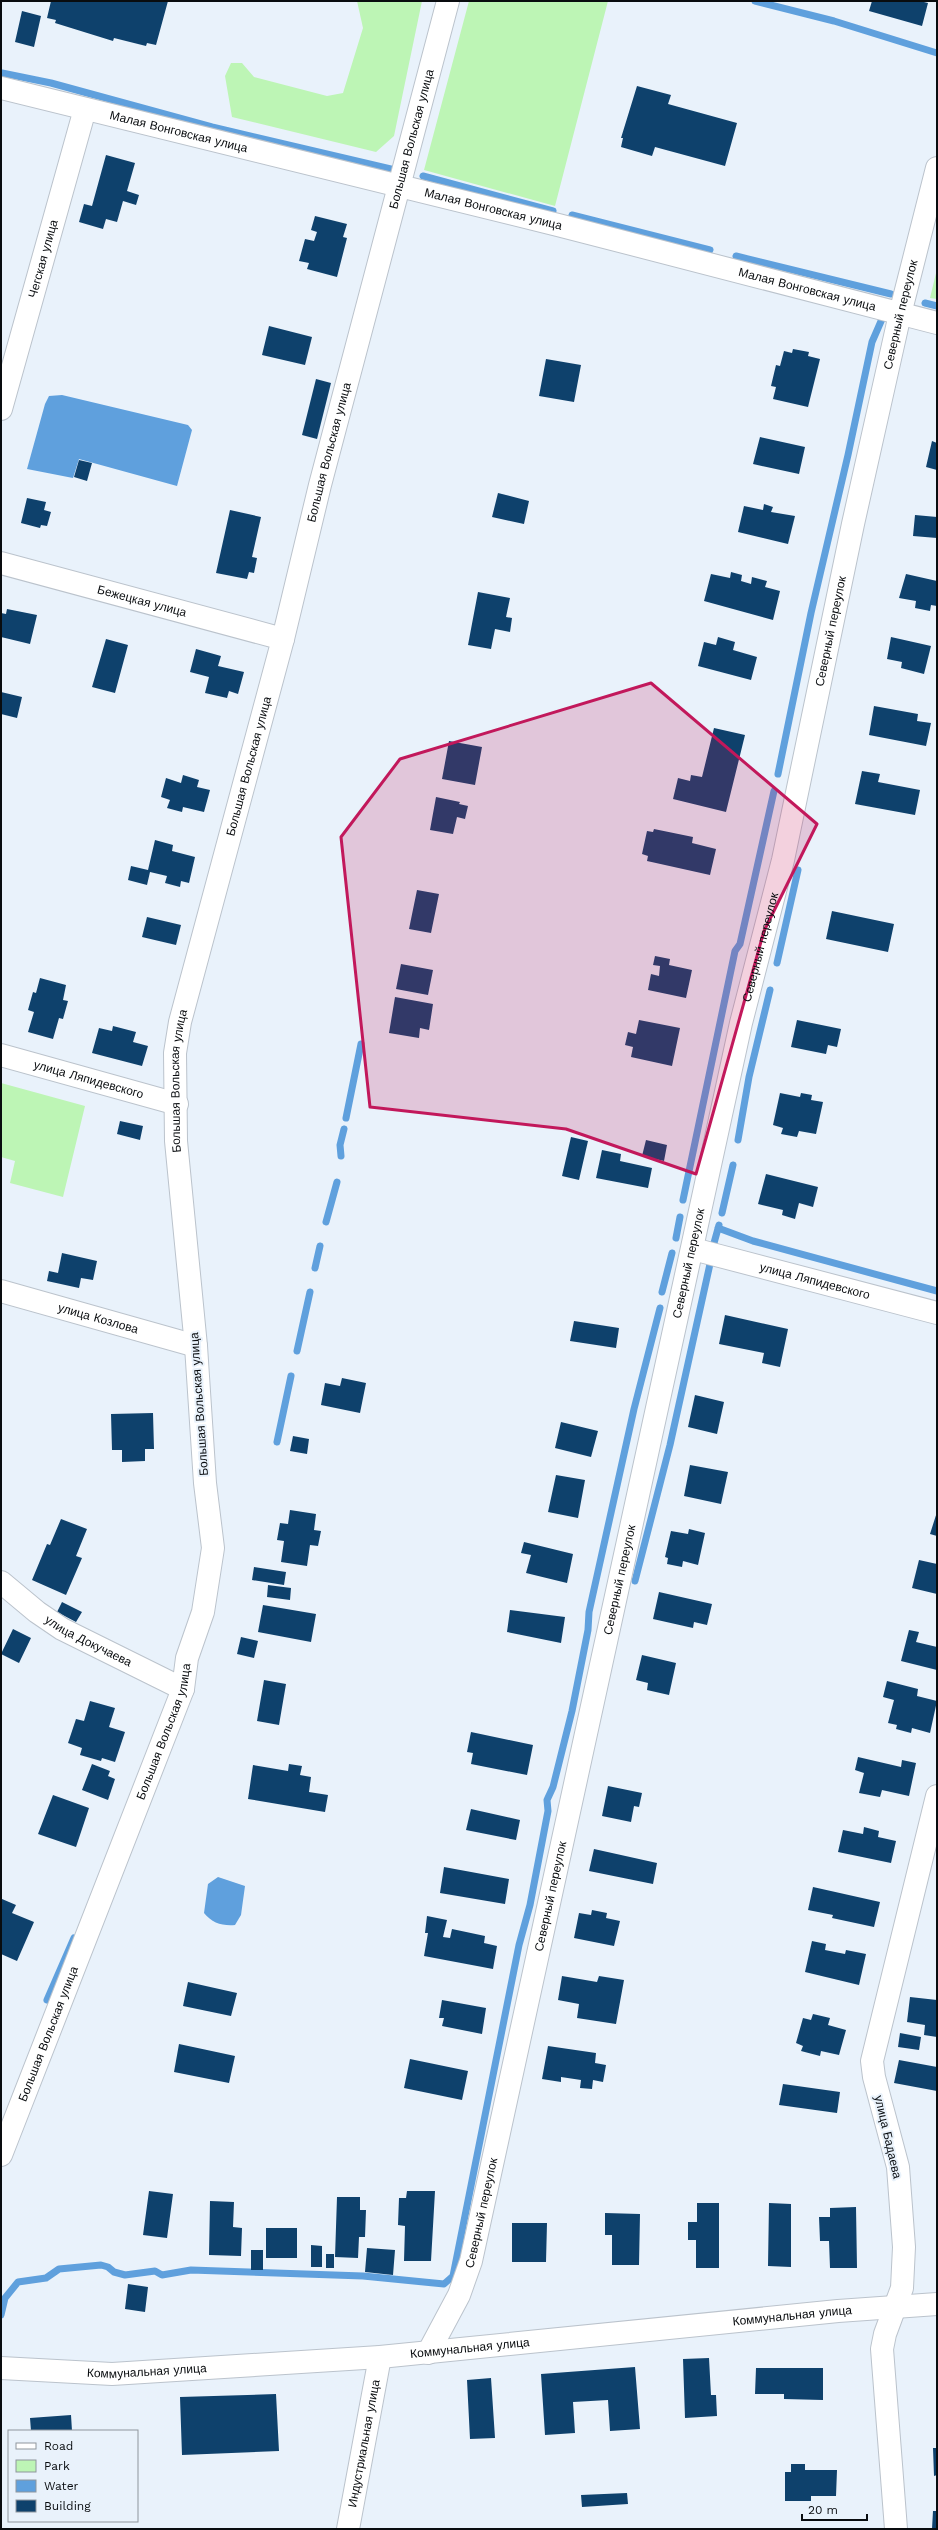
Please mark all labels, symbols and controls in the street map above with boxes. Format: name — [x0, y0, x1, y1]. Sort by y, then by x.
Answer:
street label: Большая Вольская улица — [386, 67, 437, 210]
street label: Малая Вонговская улица — [108, 108, 249, 155]
street label: Малая Вонговская улица — [423, 185, 564, 233]
street label: Чегская улица — [25, 218, 61, 299]
street label: Северный переулок — [881, 258, 921, 371]
street label: Малая Вонговская улица — [737, 265, 878, 314]
street label: Большая Вольская улица — [304, 381, 354, 524]
street label: Северный переулок — [812, 574, 849, 688]
street label: Бежецкая улица — [96, 582, 188, 620]
street label: Большая Вольская улица — [223, 695, 274, 838]
street label: Северный переулок — [740, 891, 781, 1004]
street label: Большая Вольская улица — [168, 1007, 190, 1153]
street label: улица Ляпидевского — [32, 1057, 146, 1101]
street label: Северный переулок — [670, 1206, 708, 1320]
street label: улица Ляпидевского — [758, 1260, 872, 1302]
street label: улица Козлова — [56, 1300, 140, 1336]
street label: Большая Вольская улица — [187, 1331, 211, 1476]
street label: Северный переулок — [601, 1523, 639, 1636]
street label: улица Докучаева — [42, 1612, 134, 1670]
street label: Большая Вольская улица — [133, 1662, 193, 1802]
street label: Северный переулок — [532, 1839, 569, 1953]
street label: Большая Вольская улица — [16, 1964, 81, 2104]
street label: улица Бадаева — [872, 2094, 904, 2180]
street label: Северный переулок — [462, 2156, 500, 2270]
street label: Коммунальная улица — [732, 2303, 853, 2329]
street label: Коммунальная улица — [410, 2335, 531, 2361]
street label: Коммунальная улица — [87, 2361, 207, 2381]
street label: Индустриальная улица — [345, 2378, 383, 2509]
legend — [8, 2430, 138, 2522]
text: Road — [44, 2439, 73, 2453]
text: Park — [44, 2459, 70, 2473]
text: Water — [44, 2479, 79, 2493]
scale bar — [802, 2496, 867, 2522]
text: Building — [44, 2499, 91, 2513]
text: 20 m — [808, 2503, 838, 2517]

